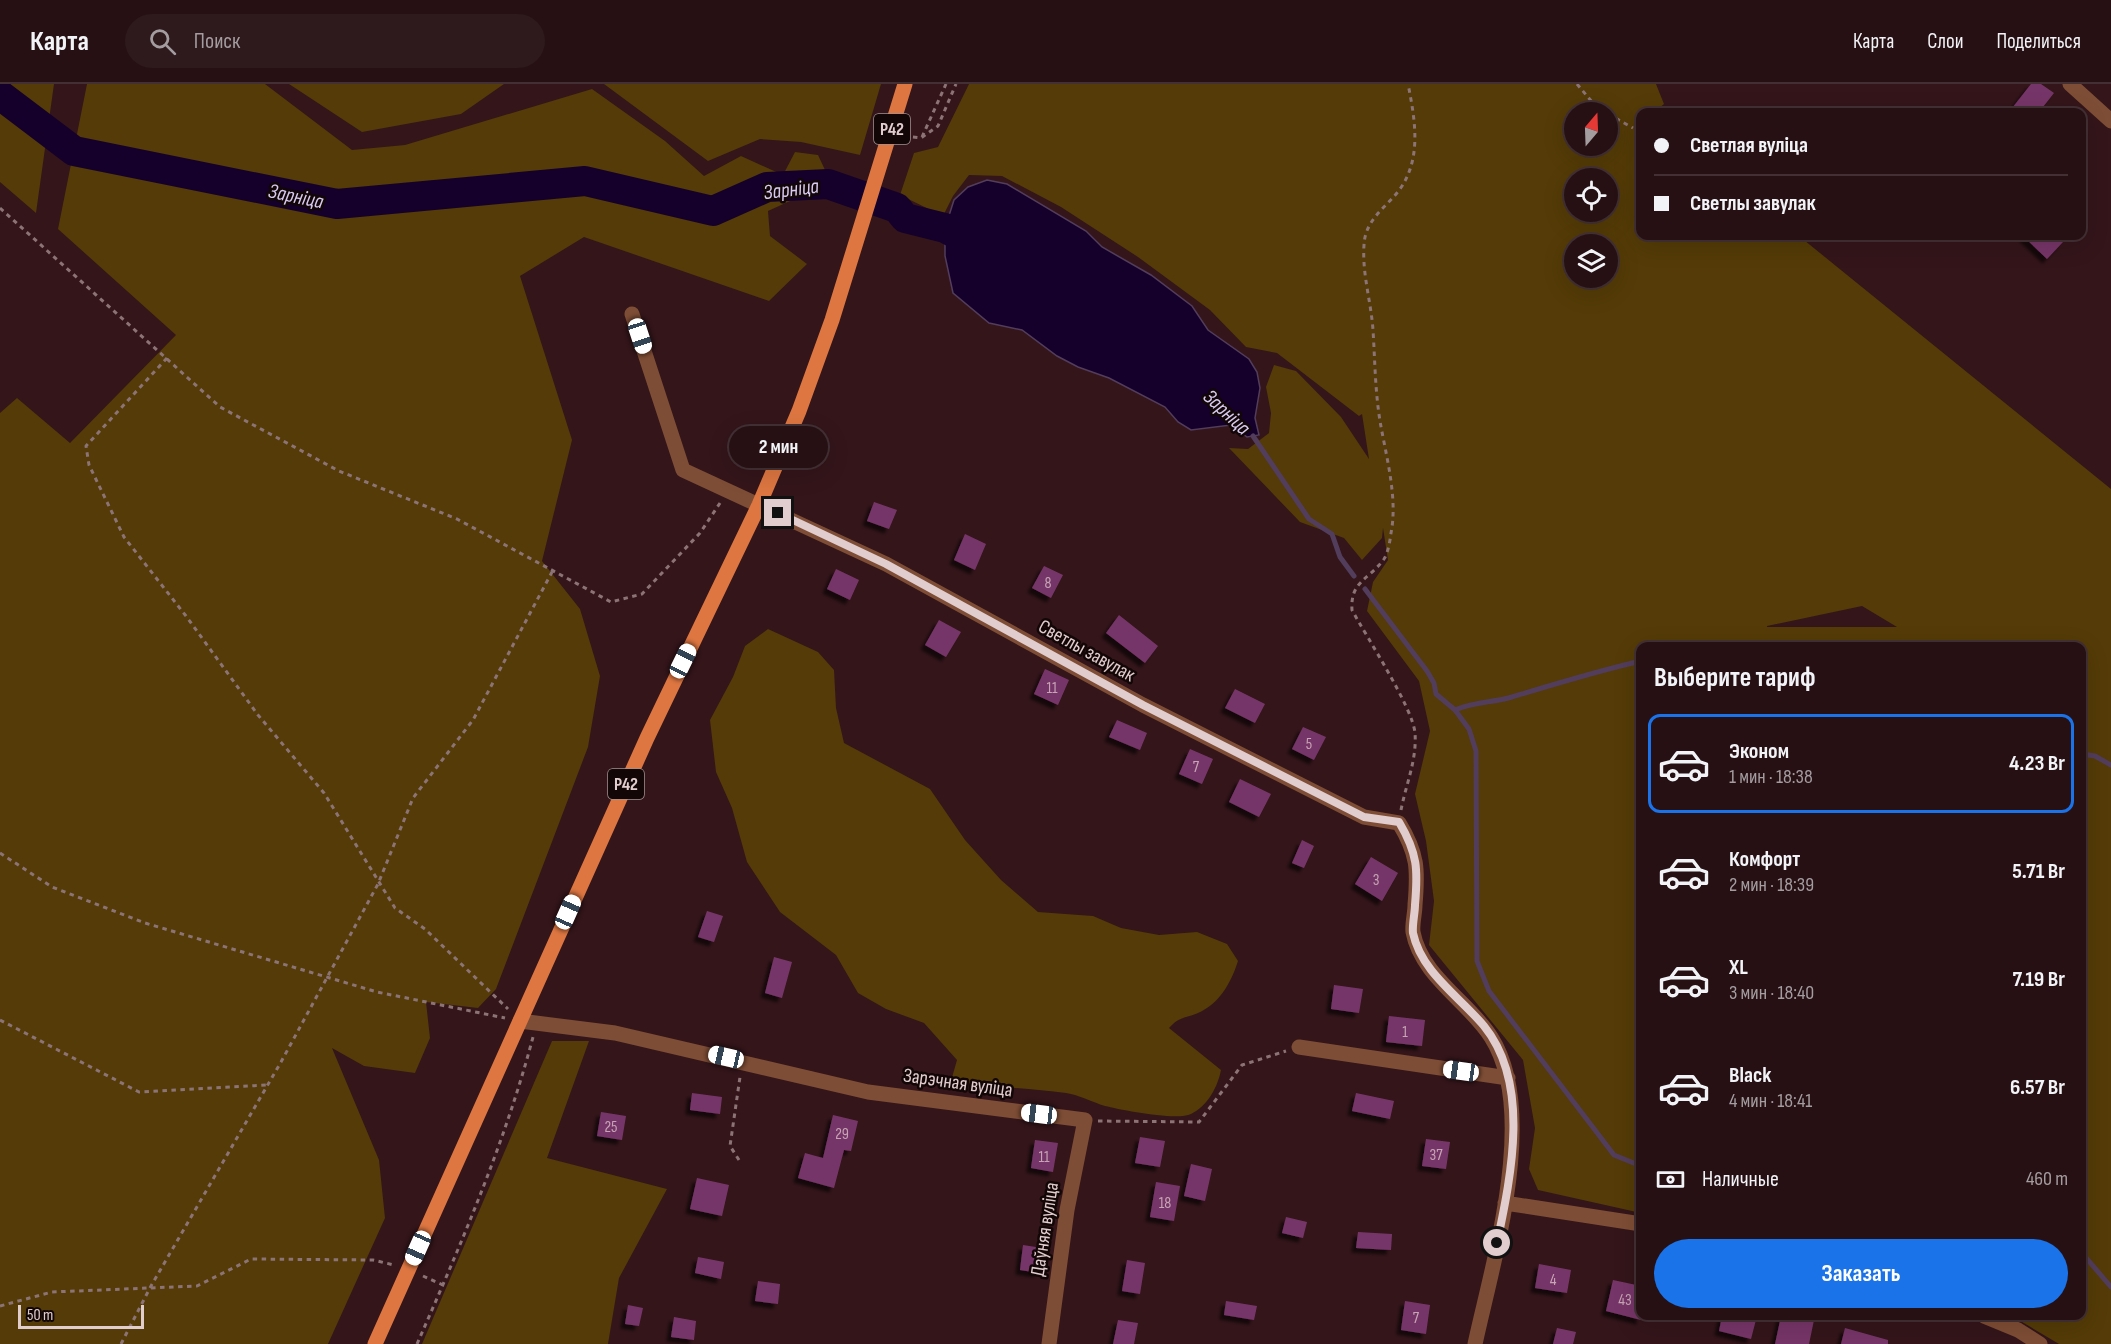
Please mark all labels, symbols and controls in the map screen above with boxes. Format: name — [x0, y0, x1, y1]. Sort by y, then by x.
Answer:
search box — [125, 14, 545, 68]
text: Карта — [30, 25, 89, 58]
icon: search — [146, 25, 179, 58]
text: Поиск — [194, 28, 240, 55]
text: Карта — [1853, 29, 1894, 54]
text: Слои — [1927, 29, 1963, 54]
text: Поделиться — [1996, 29, 2081, 54]
north arrow — [1564, 102, 1618, 156]
map controls — [1564, 102, 1618, 288]
road number: Р42 — [874, 114, 910, 144]
text: Светлая вуліца — [1690, 132, 1808, 159]
button: locate — [1564, 168, 1618, 222]
water label: Зарніца — [762, 174, 821, 205]
water label: Зарніца — [266, 178, 326, 215]
text: Светлы завулак — [1690, 190, 1816, 217]
button: layers — [1564, 234, 1618, 288]
car — [626, 316, 654, 356]
water label: Зарніца — [1198, 384, 1256, 441]
callout: 2 мин — [728, 426, 828, 468]
text: 2 мин — [759, 435, 798, 459]
route end — [764, 499, 791, 526]
house number: 8 — [1044, 574, 1052, 593]
street label: Светлы завулак — [1034, 614, 1139, 687]
car — [667, 641, 699, 681]
text: Выберите тариф — [1654, 662, 1816, 694]
house number: 11 — [1046, 679, 1058, 698]
house number: 5 — [1306, 735, 1312, 754]
icon: car — [1657, 737, 1711, 791]
text: Эконом — [1729, 738, 1789, 765]
text: 4.23 Br — [2009, 750, 2065, 777]
house number: 7 — [1193, 758, 1200, 777]
text: 1 мин · 18:38 — [1729, 765, 1813, 789]
road number: Р42 — [608, 769, 644, 799]
icon: car — [1657, 845, 1711, 899]
text: Комфорт — [1729, 846, 1800, 873]
text: 5.71 Br — [2012, 858, 2065, 885]
house number: 3 — [1373, 871, 1379, 890]
text: 2 мин · 18:39 — [1729, 873, 1814, 897]
car — [552, 892, 584, 932]
icon: car — [1657, 953, 1711, 1007]
text: XL — [1729, 954, 1748, 981]
text: 7.19 Br — [2012, 966, 2065, 993]
text: 3 мин · 18:40 — [1729, 981, 1814, 1005]
house number: 1 — [1402, 1023, 1408, 1042]
car — [706, 1044, 746, 1070]
car — [1442, 1060, 1480, 1082]
icon: car — [1657, 1061, 1711, 1115]
text: Black — [1729, 1062, 1771, 1089]
street label: Зарэчная вуліца — [902, 1063, 1014, 1103]
text: 6.57 Br — [2010, 1074, 2065, 1101]
text: 4 мин · 18:41 — [1729, 1089, 1812, 1113]
car — [1020, 1103, 1058, 1125]
house number: 25 — [604, 1118, 618, 1137]
house number: 29 — [835, 1125, 849, 1144]
house number: 37 — [1429, 1146, 1443, 1165]
house number: 11 — [1038, 1148, 1050, 1167]
icon: cash — [1654, 1163, 1687, 1196]
text: Наличные — [1702, 1166, 1779, 1193]
text: 460 m — [2026, 1167, 2068, 1191]
street label: Даўняя вуліца — [1026, 1180, 1064, 1278]
house number: 18 — [1159, 1194, 1171, 1213]
car — [402, 1228, 434, 1268]
route start — [1483, 1229, 1510, 1256]
button: Заказать — [1654, 1239, 2068, 1308]
house number: 4 — [1550, 1271, 1557, 1290]
house number: 43 — [1618, 1291, 1632, 1310]
scale bar — [18, 1302, 144, 1330]
text: 50 m — [27, 1306, 53, 1325]
house number: 7 — [1413, 1309, 1420, 1328]

